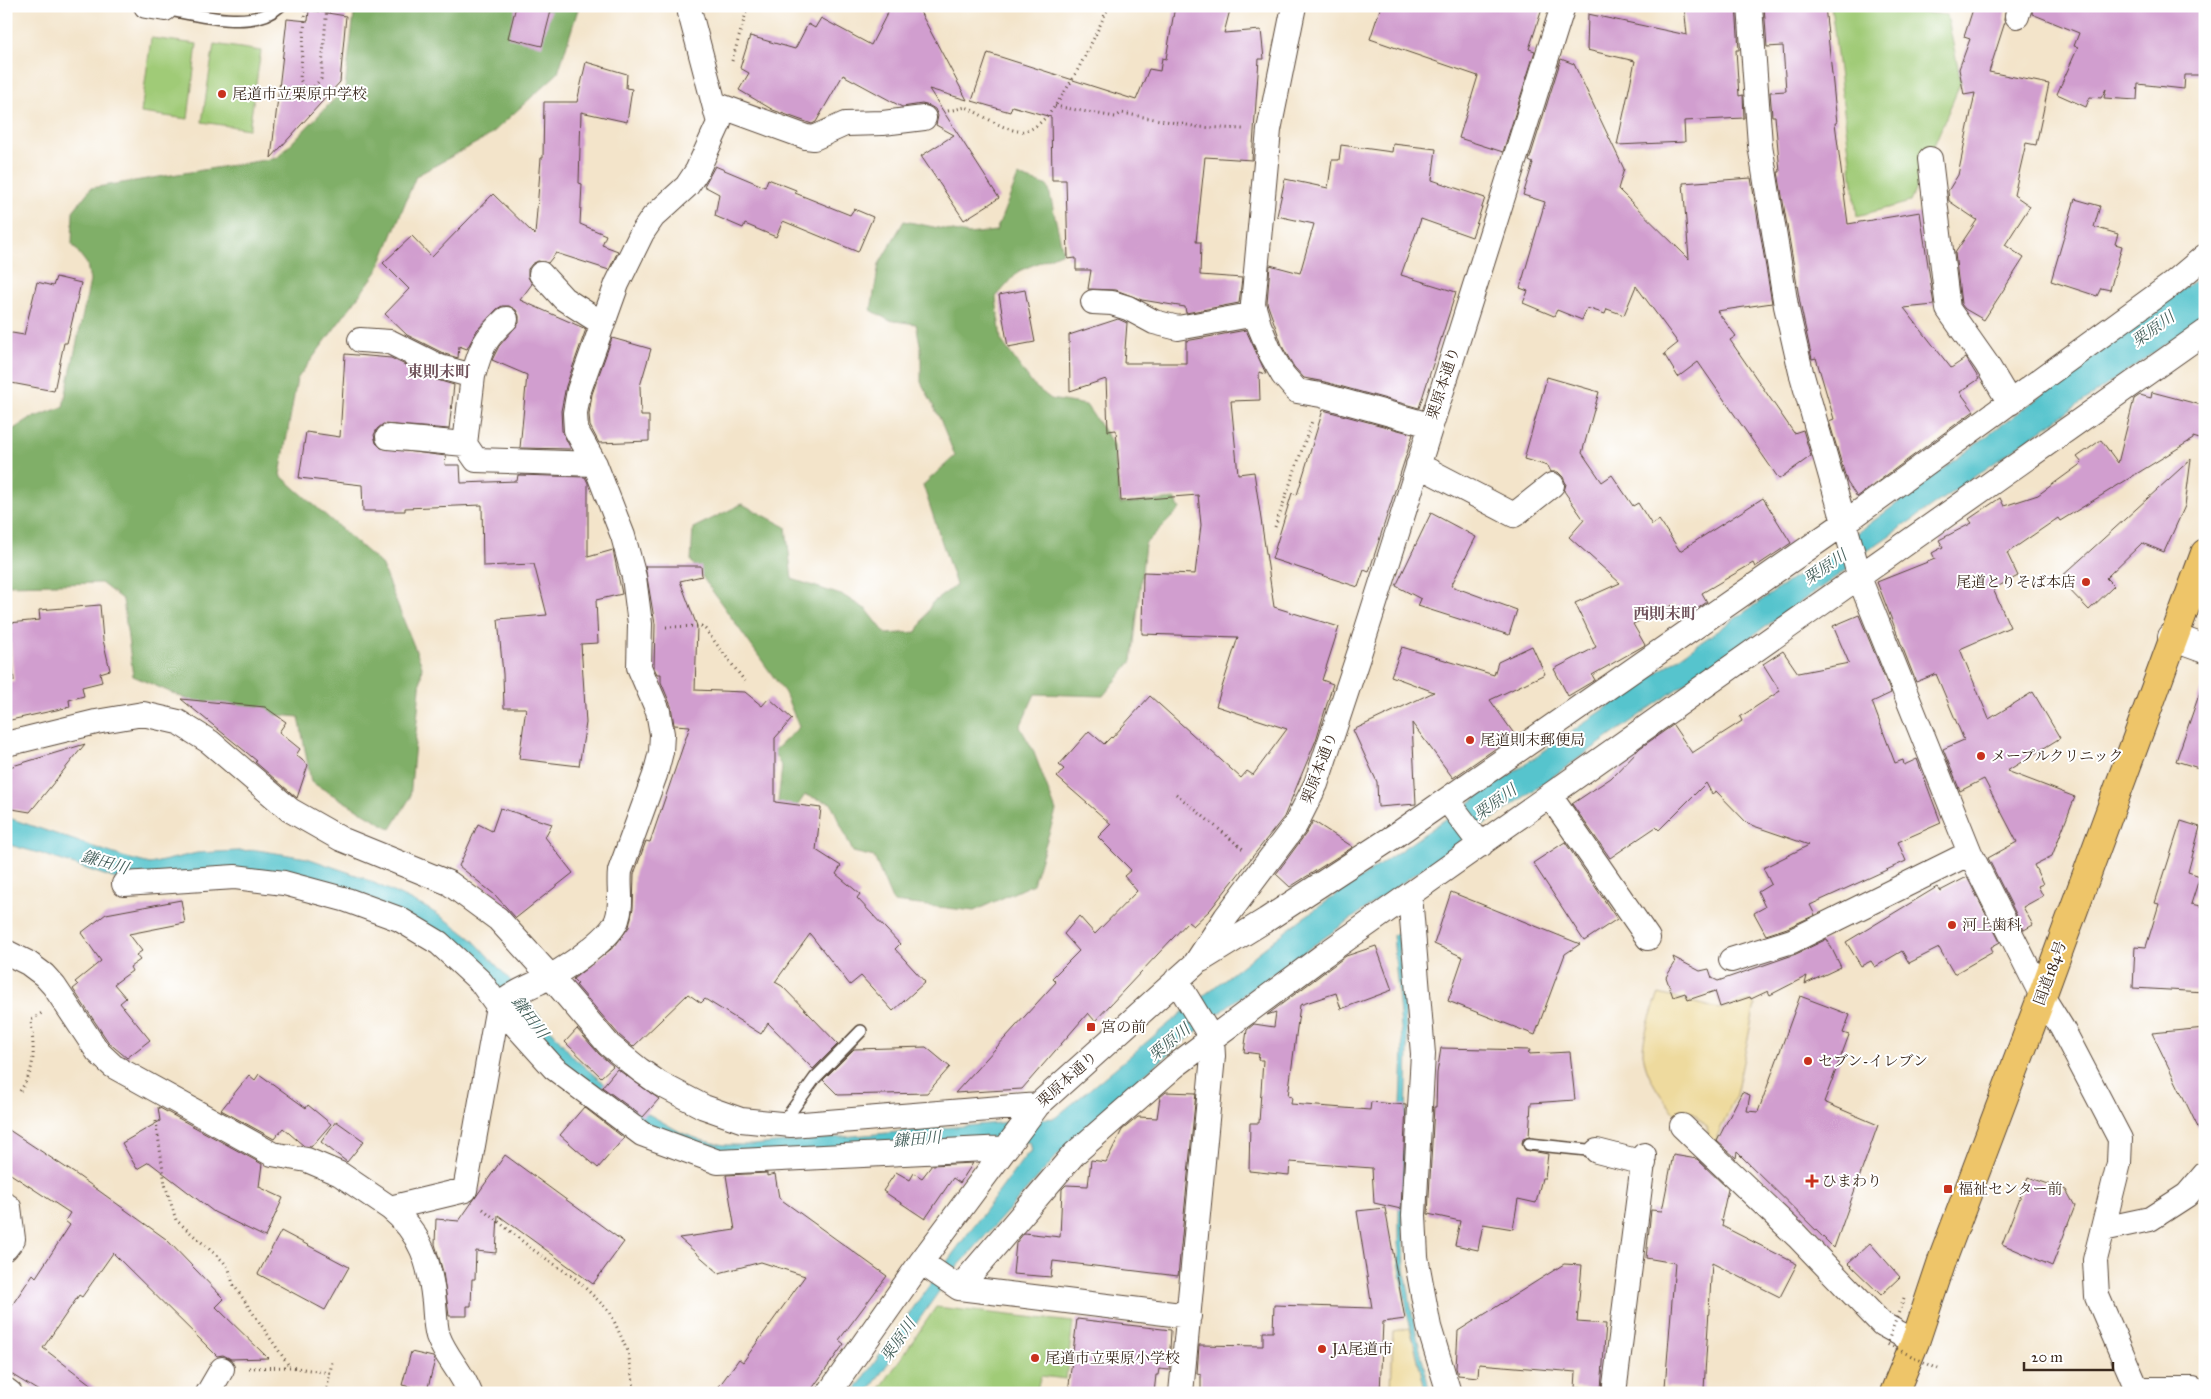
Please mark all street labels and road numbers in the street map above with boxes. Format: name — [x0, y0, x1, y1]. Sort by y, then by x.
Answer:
street label: 栗原本通り — [1423, 345, 1463, 421]
street label: 栗原本通り — [1297, 730, 1341, 806]
street label: 国道184号 — [2030, 938, 2070, 1008]
street label: 栗原本通り — [1033, 1047, 1101, 1111]

